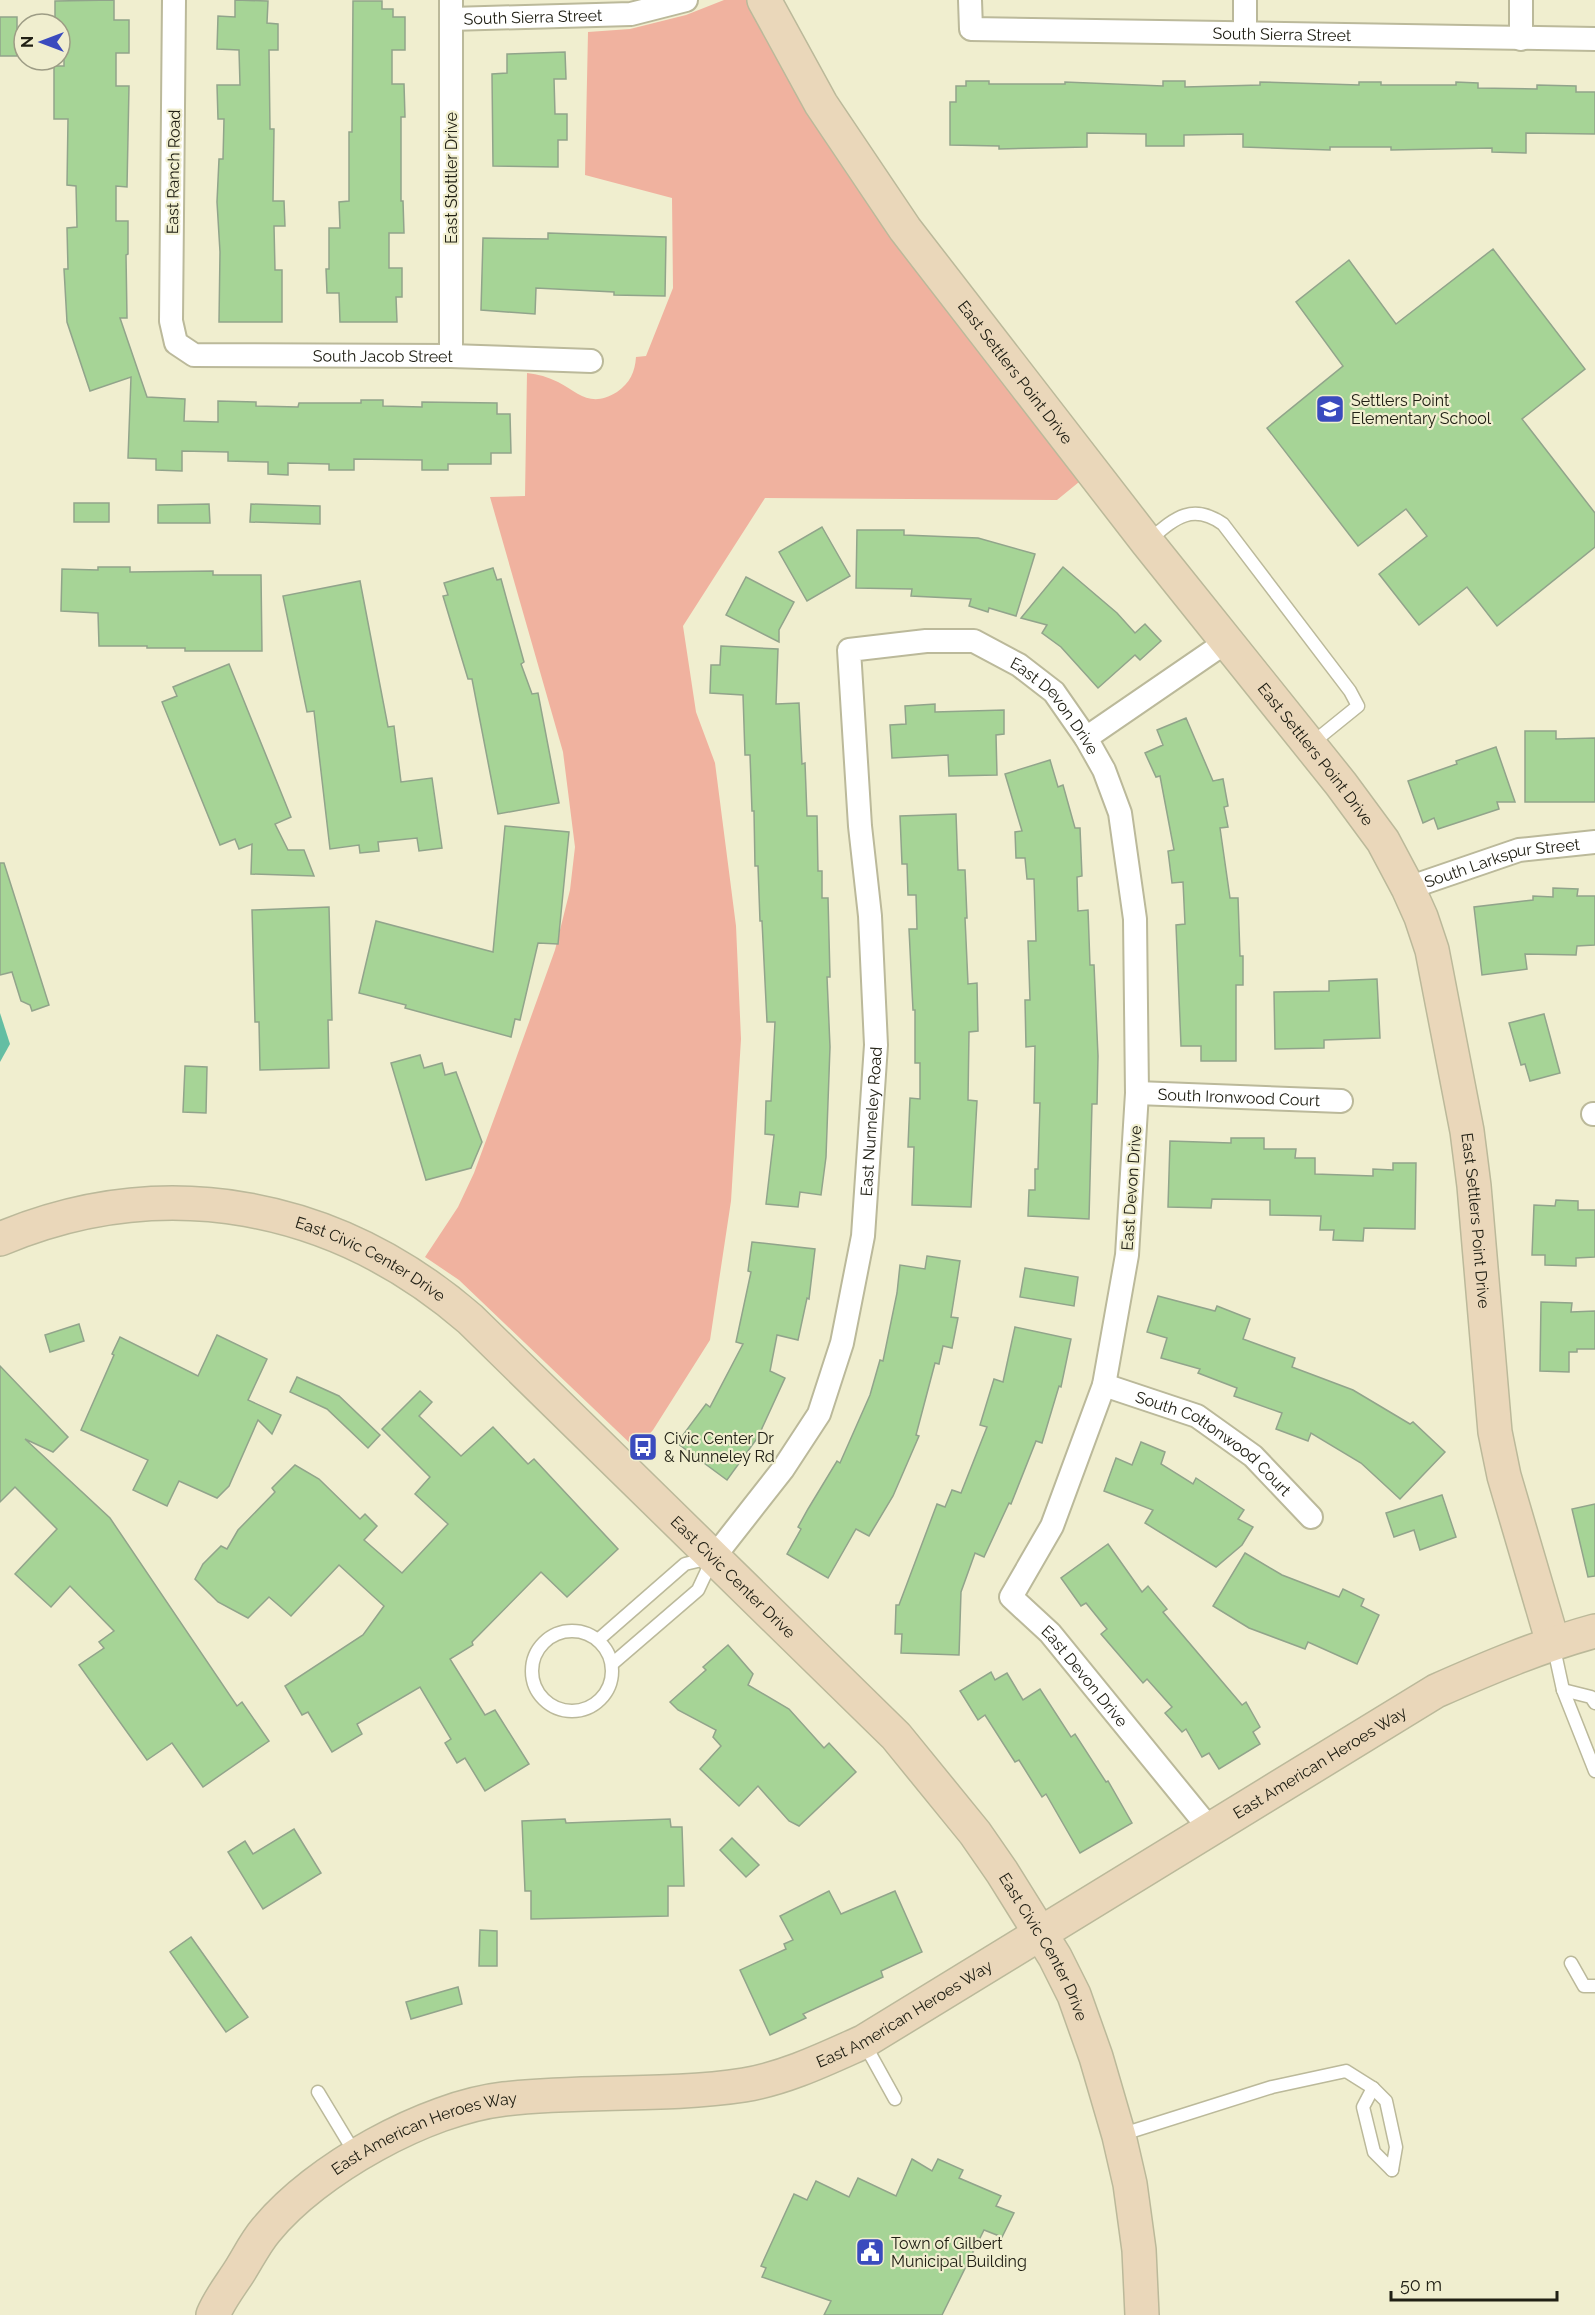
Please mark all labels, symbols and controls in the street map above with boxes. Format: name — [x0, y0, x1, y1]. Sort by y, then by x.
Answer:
street label: South Sierra Street — [463, 6, 603, 29]
north arrow — [12, 12, 72, 72]
street label: South Sierra Street — [1212, 24, 1352, 45]
text: N — [18, 36, 37, 48]
street label: East Ranch Road — [163, 110, 184, 234]
street label: East Stottler Drive — [442, 112, 461, 244]
street label: East Settlers Point Drive — [954, 297, 1077, 448]
street label: South Jacob Street — [313, 346, 453, 366]
place label: Settlers Point Elementary School — [1351, 391, 1492, 428]
school or university icon: Settlers Point Elementary School — [1314, 393, 1346, 425]
street label: East Devon Drive — [1007, 653, 1102, 758]
street label: East Settlers Point Drive — [1254, 679, 1377, 830]
street label: South Larkspur Street — [1422, 835, 1581, 892]
street label: East Nunneley Road — [857, 1046, 886, 1197]
street label: South Ironwood Court — [1157, 1085, 1321, 1110]
street label: East Devon Drive — [1118, 1125, 1145, 1251]
street label: East Settlers Point Drive — [1457, 1132, 1493, 1309]
street label: East Civic Center Drive — [293, 1213, 449, 1306]
street label: South Cottonwood Court — [1133, 1387, 1295, 1500]
place label: Civic Center Dr & Nunneley Rd — [664, 1429, 775, 1466]
bus stop icon: Civic Center Dr & Nunneley Rd — [627, 1431, 659, 1463]
street label: East Civic Center Drive — [667, 1512, 799, 1642]
street label: East Devon Drive — [1038, 1621, 1132, 1731]
street label: East American Heroes Way — [1230, 1702, 1410, 1823]
street label: East Civic Center Drive — [995, 1869, 1091, 2023]
street label: East American Heroes Way — [813, 1956, 996, 2072]
street label: East American Heroes Way — [328, 2089, 518, 2179]
place label: Town of Gilbert Municipal Building — [891, 2234, 1027, 2271]
public building icon: Town of Gilbert Municipal Building — [854, 2236, 886, 2268]
scale bar — [1391, 2264, 1558, 2302]
text: 50 m — [1400, 2274, 1442, 2295]

